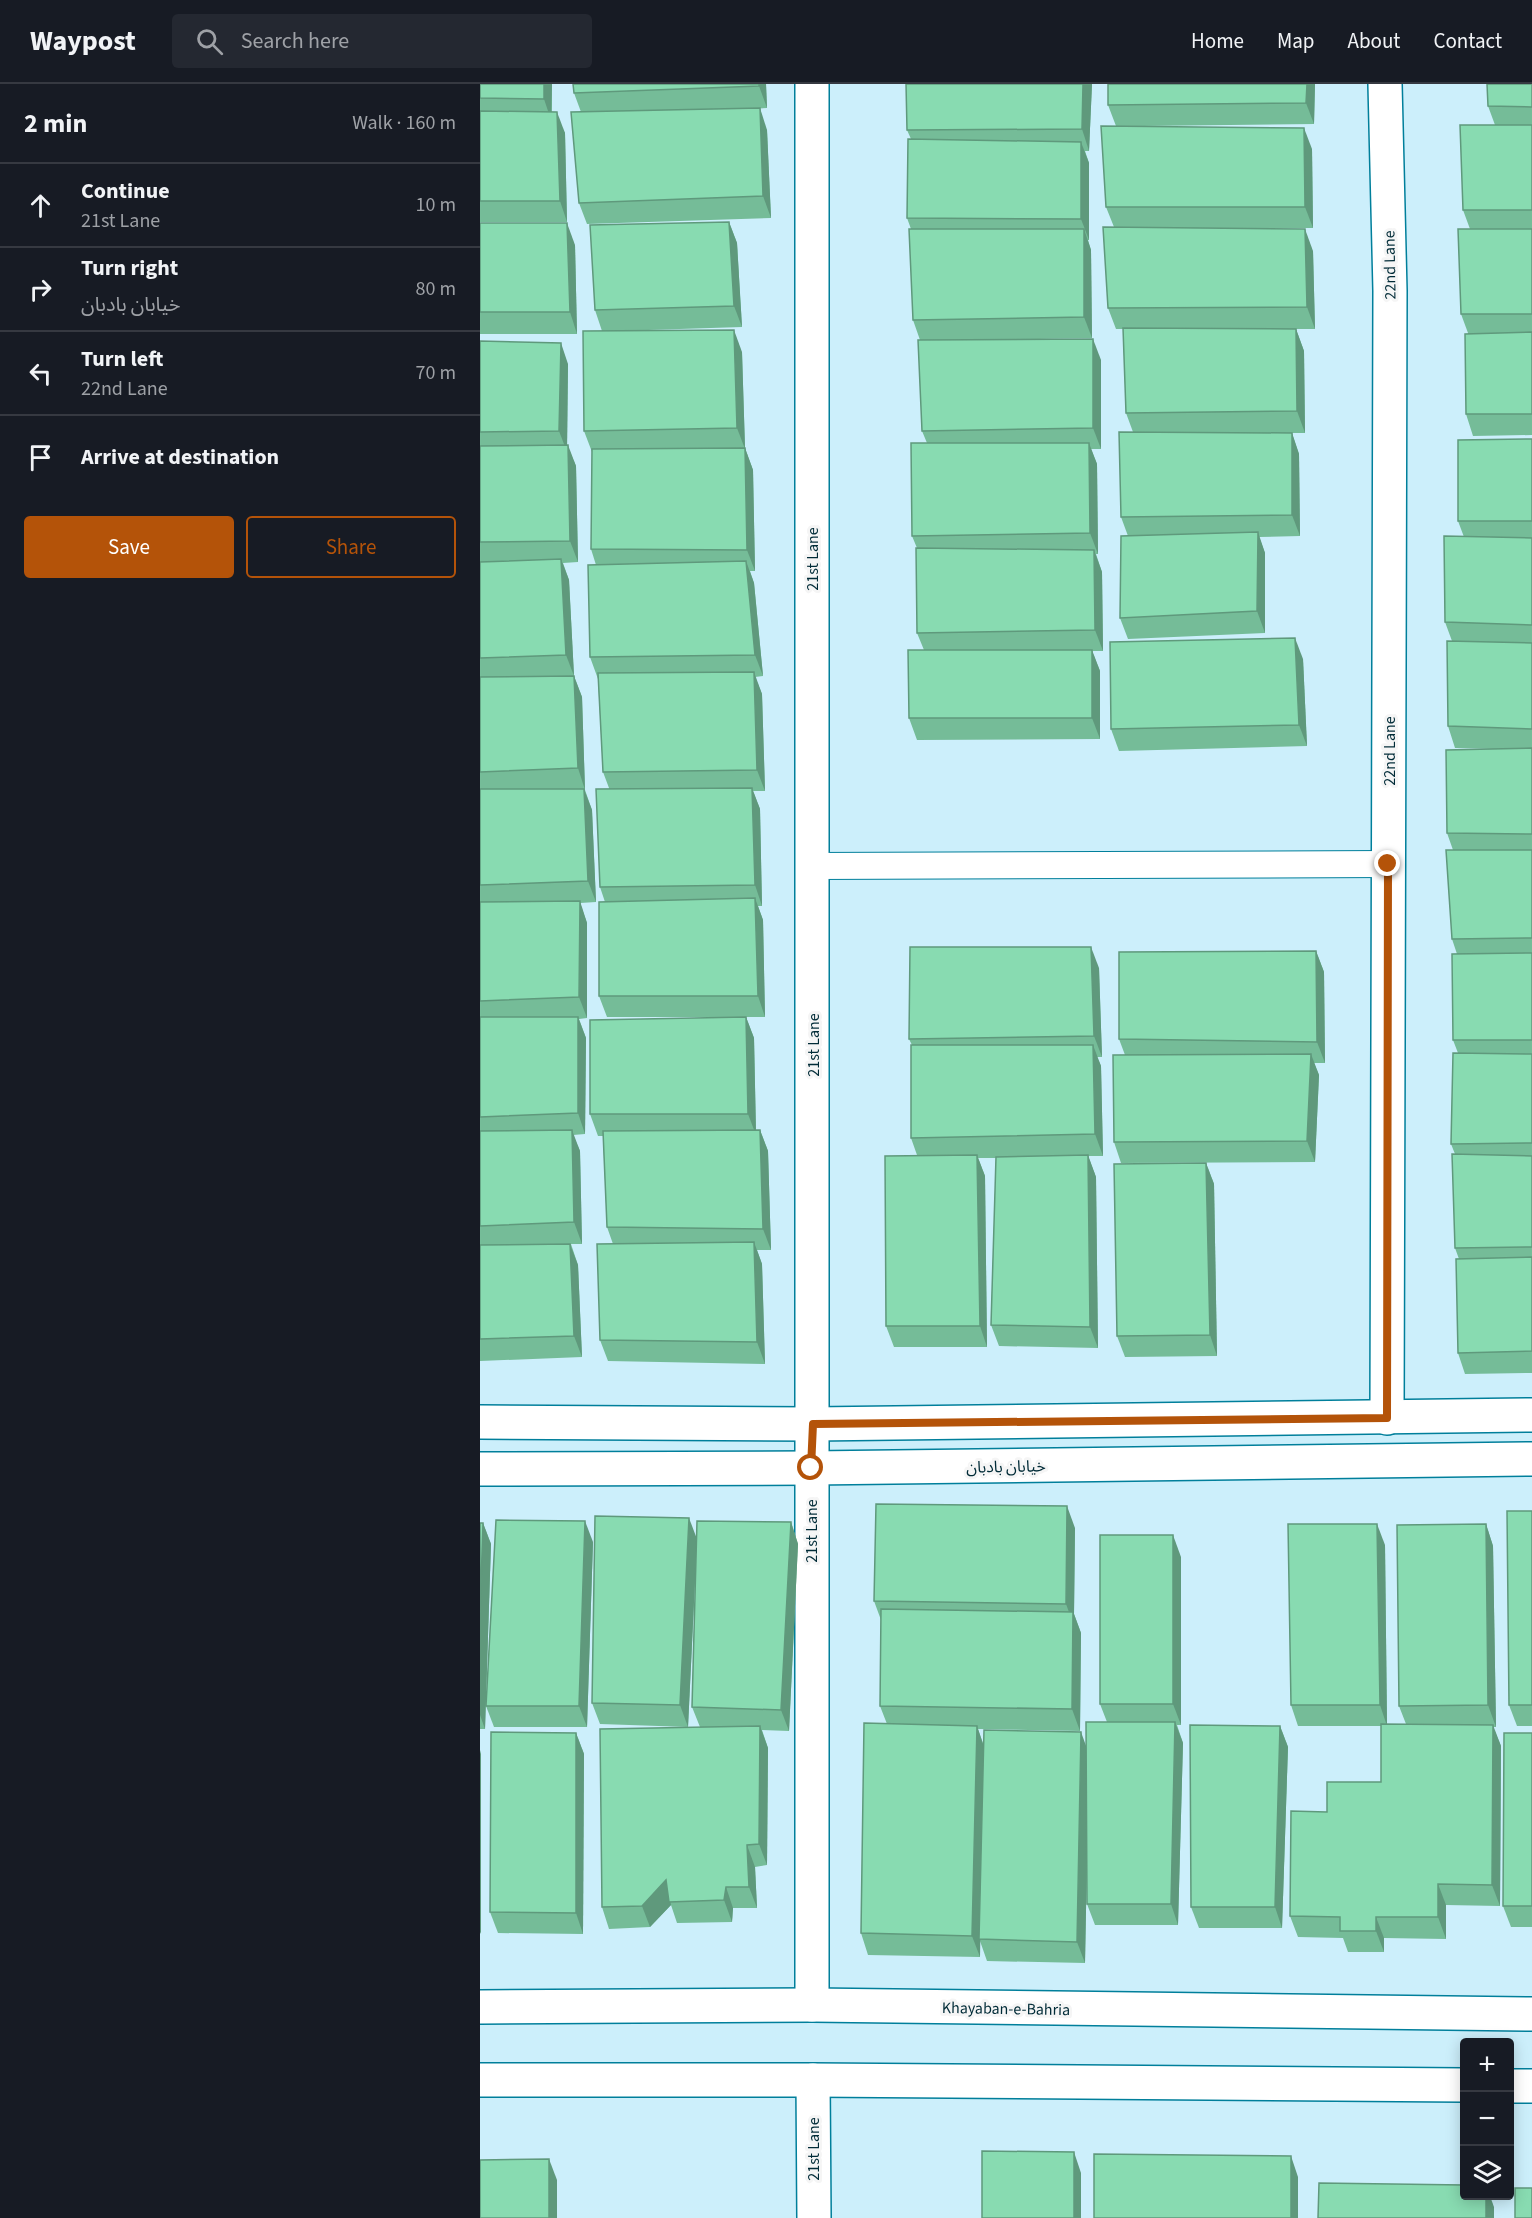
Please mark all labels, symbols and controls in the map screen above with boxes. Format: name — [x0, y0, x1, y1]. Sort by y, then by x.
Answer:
search box — [172, 14, 592, 68]
text: Waypost — [30, 21, 136, 61]
icon: search — [193, 25, 226, 58]
text: Search here — [241, 25, 349, 57]
text: Home — [1191, 26, 1244, 56]
text: Map — [1277, 26, 1315, 56]
text: About — [1348, 26, 1400, 56]
text: Contact — [1433, 26, 1502, 56]
text: 2 min — [24, 105, 87, 142]
text: Walk · 160 m — [352, 109, 456, 137]
text: Continue — [81, 175, 170, 207]
icon: ahead — [24, 189, 57, 222]
text: 10 m — [416, 191, 456, 219]
text: 21st Lane — [81, 207, 160, 235]
street label: 22nd Lane — [1378, 230, 1402, 300]
text: Turn right — [81, 252, 178, 284]
icon: right — [24, 273, 57, 306]
text: 80 m — [416, 275, 456, 303]
text: خیابان بادبان — [81, 291, 181, 319]
text: Turn left — [81, 343, 163, 375]
icon: left — [24, 357, 57, 390]
text: 70 m — [416, 359, 456, 387]
text: 22nd Lane — [81, 375, 168, 403]
icon: arrive — [24, 441, 57, 474]
text: Arrive at destination — [81, 441, 279, 473]
button: Save — [24, 516, 234, 578]
button: Share — [246, 516, 456, 578]
street label: 21st Lane — [802, 527, 824, 591]
street label: 22nd Lane — [1379, 716, 1401, 786]
route end — [1374, 850, 1400, 876]
street label: 21st Lane — [803, 1013, 825, 1077]
route start — [797, 1454, 823, 1480]
street label: خیابان بادبان — [966, 1455, 1046, 1479]
street label: 21st Lane — [801, 1499, 823, 1563]
street label: Khayaban-e-Bahria — [942, 1997, 1070, 2021]
map controls — [1460, 2038, 1514, 2200]
button: + — [1460, 2038, 1514, 2092]
button: − — [1460, 2092, 1514, 2146]
street label: 21st Lane — [803, 2117, 825, 2181]
button: layers — [1460, 2146, 1514, 2200]

